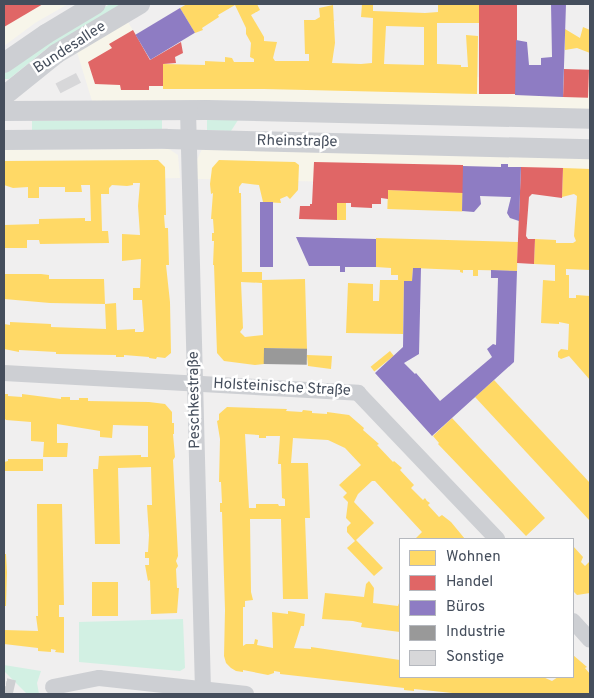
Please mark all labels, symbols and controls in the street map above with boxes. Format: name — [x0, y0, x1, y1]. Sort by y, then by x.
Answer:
street label: Bundesallee — [31, 18, 109, 78]
street label: Rheinstraße — [256, 132, 338, 152]
street label: Peschkestraße — [185, 351, 205, 449]
street label: Holsteinische Straße — [213, 375, 351, 401]
legend — [399, 538, 574, 678]
text: Wohnen — [446, 548, 501, 567]
text: Handel — [446, 573, 493, 592]
text: Büros — [446, 598, 485, 617]
text: Industrie — [446, 623, 505, 642]
text: Sonstige — [446, 648, 504, 667]

